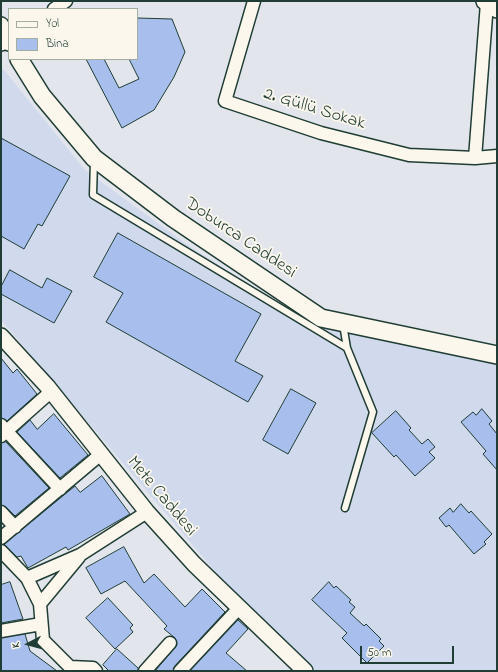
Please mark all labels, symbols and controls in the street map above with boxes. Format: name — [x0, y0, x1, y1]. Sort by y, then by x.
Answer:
legend — [8, 8, 138, 60]
text: Yol — [46, 15, 59, 33]
text: Bina — [46, 35, 69, 53]
street label: 2. Güllü Sokak — [260, 84, 368, 136]
street label: Doburca Caddesi — [180, 194, 300, 284]
street label: Mete Caddesi — [121, 453, 201, 541]
north arrow — [8, 624, 48, 664]
scale bar — [362, 638, 456, 664]
text: K — [8, 642, 24, 649]
text: 50 m — [367, 644, 391, 662]

